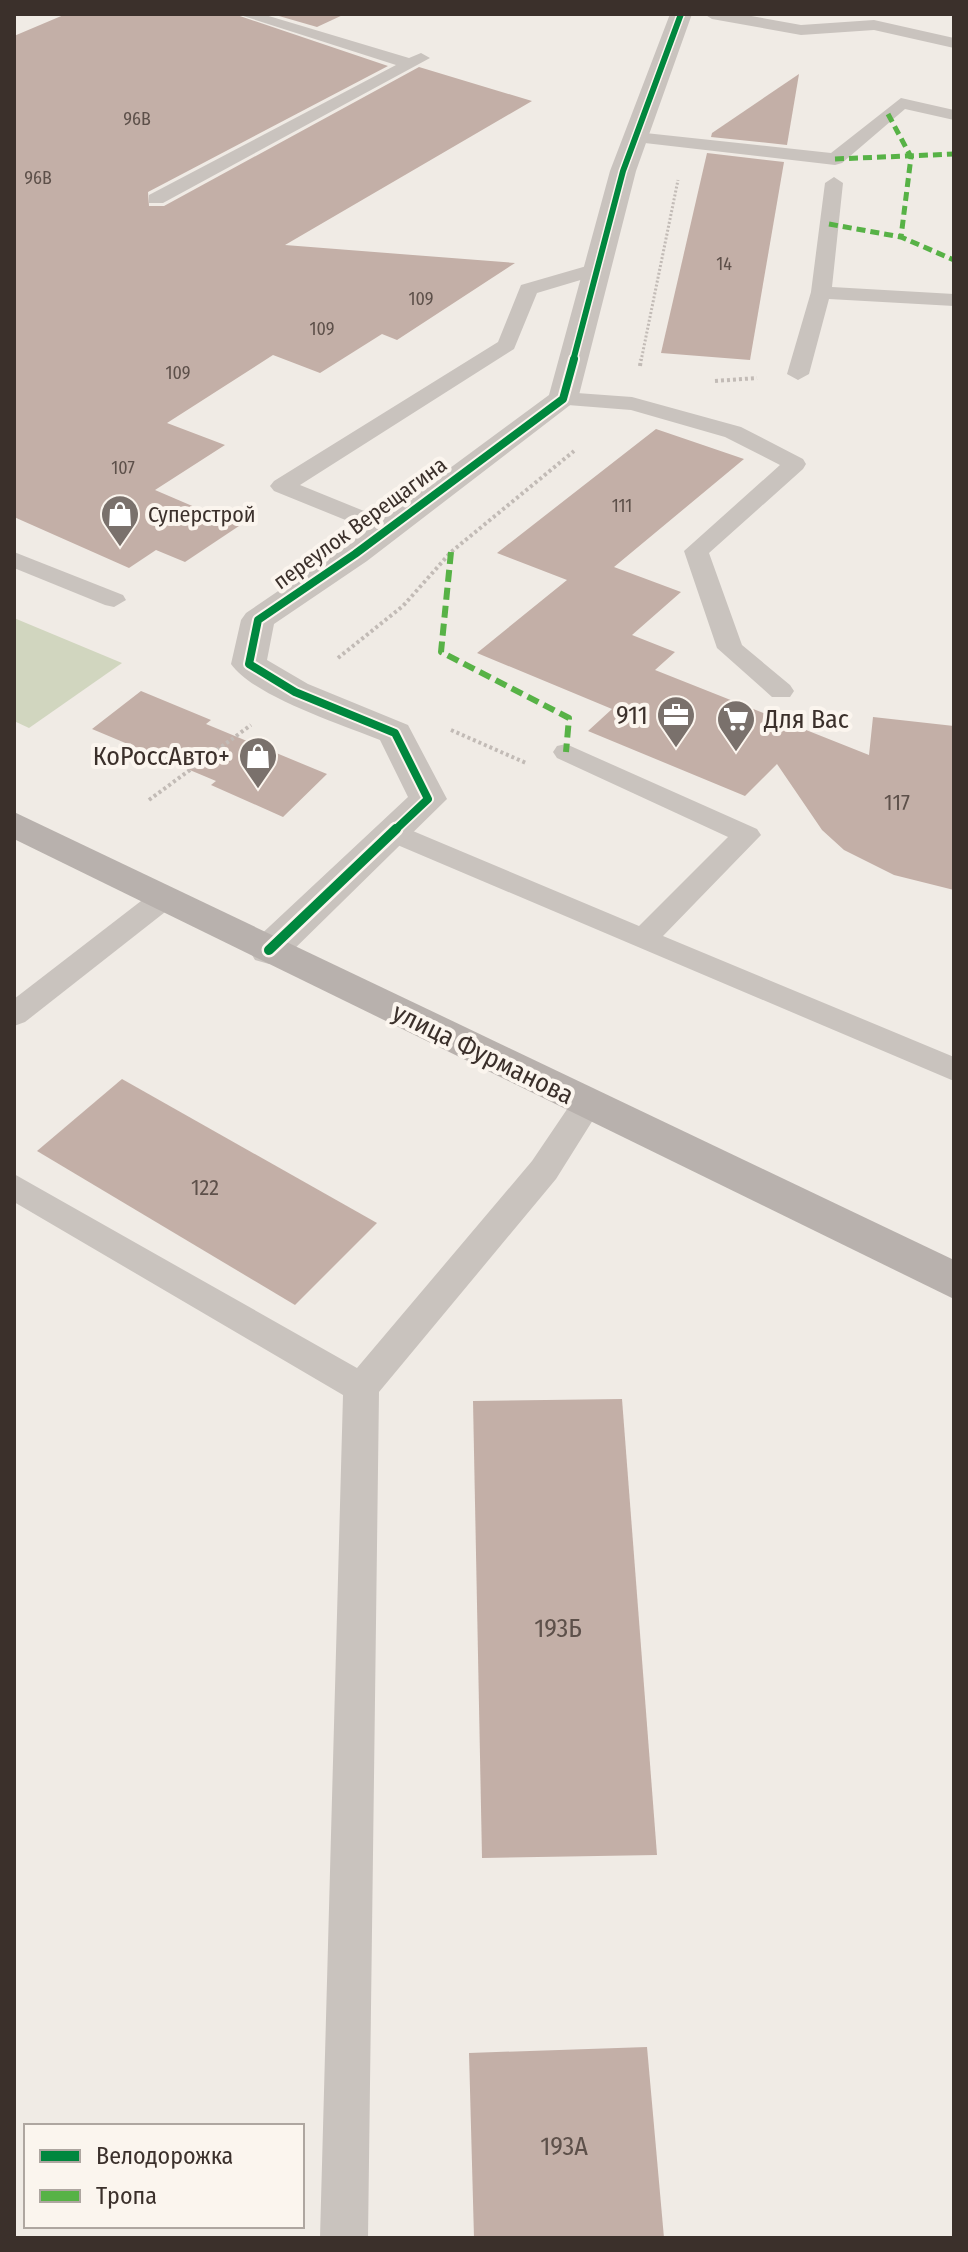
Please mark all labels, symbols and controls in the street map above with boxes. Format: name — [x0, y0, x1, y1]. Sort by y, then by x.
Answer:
house number: 96В — [123, 108, 151, 130]
house number: 96В — [24, 167, 52, 189]
house number: 14 — [716, 253, 732, 275]
house number: 109 — [408, 288, 434, 310]
house number: 109 — [309, 318, 335, 340]
house number: 109 — [165, 362, 191, 384]
street label: переулок Верещагина — [268, 451, 452, 595]
house number: 107 — [111, 457, 135, 479]
shop icon: Суперстрой — [99, 493, 141, 548]
house number: 111 — [612, 495, 632, 517]
place label: Суперстрой — [148, 501, 256, 528]
office icon: 911 — [655, 694, 697, 749]
supermarket icon: Для Вас — [715, 698, 757, 753]
place label: 911 — [616, 700, 648, 731]
place label: Для Вас — [763, 704, 849, 735]
shop icon: КоРоссАвто+ — [237, 735, 279, 790]
place label: КоРоссАвто+ — [93, 741, 230, 772]
house number: 117 — [884, 789, 910, 816]
street label: улица Фурманова — [387, 997, 579, 1111]
house number: 122 — [191, 1174, 219, 1201]
house number: 193Б — [534, 1613, 582, 1644]
legend — [24, 2124, 304, 2228]
house number: 193А — [540, 2131, 588, 2162]
text: Велодорожка — [96, 2142, 233, 2170]
text: Тропа — [96, 2182, 157, 2210]

